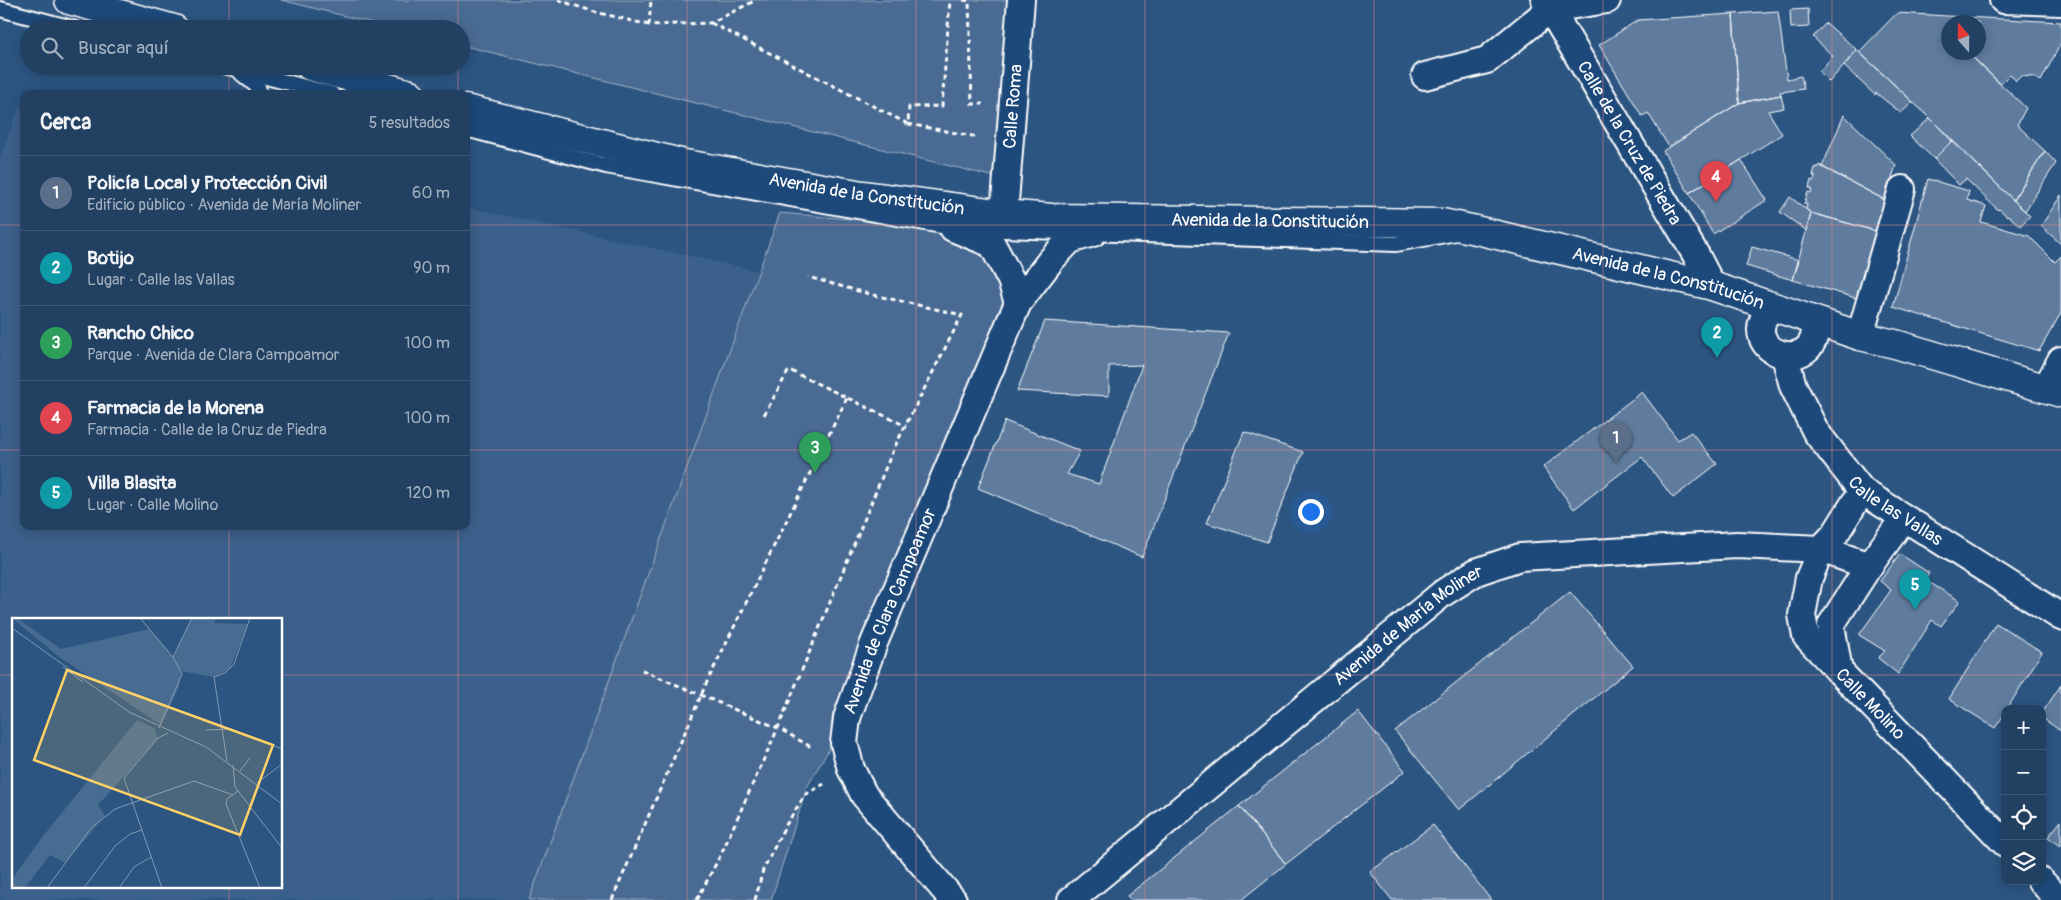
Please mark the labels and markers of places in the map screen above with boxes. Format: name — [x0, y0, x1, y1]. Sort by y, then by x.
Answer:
pin: 4 — [1700, 161, 1732, 202]
pin: 2 — [1701, 317, 1733, 358]
pin: 1 — [1600, 422, 1632, 463]
pin: 3 — [799, 432, 831, 473]
pin: 5 — [1899, 569, 1931, 610]

